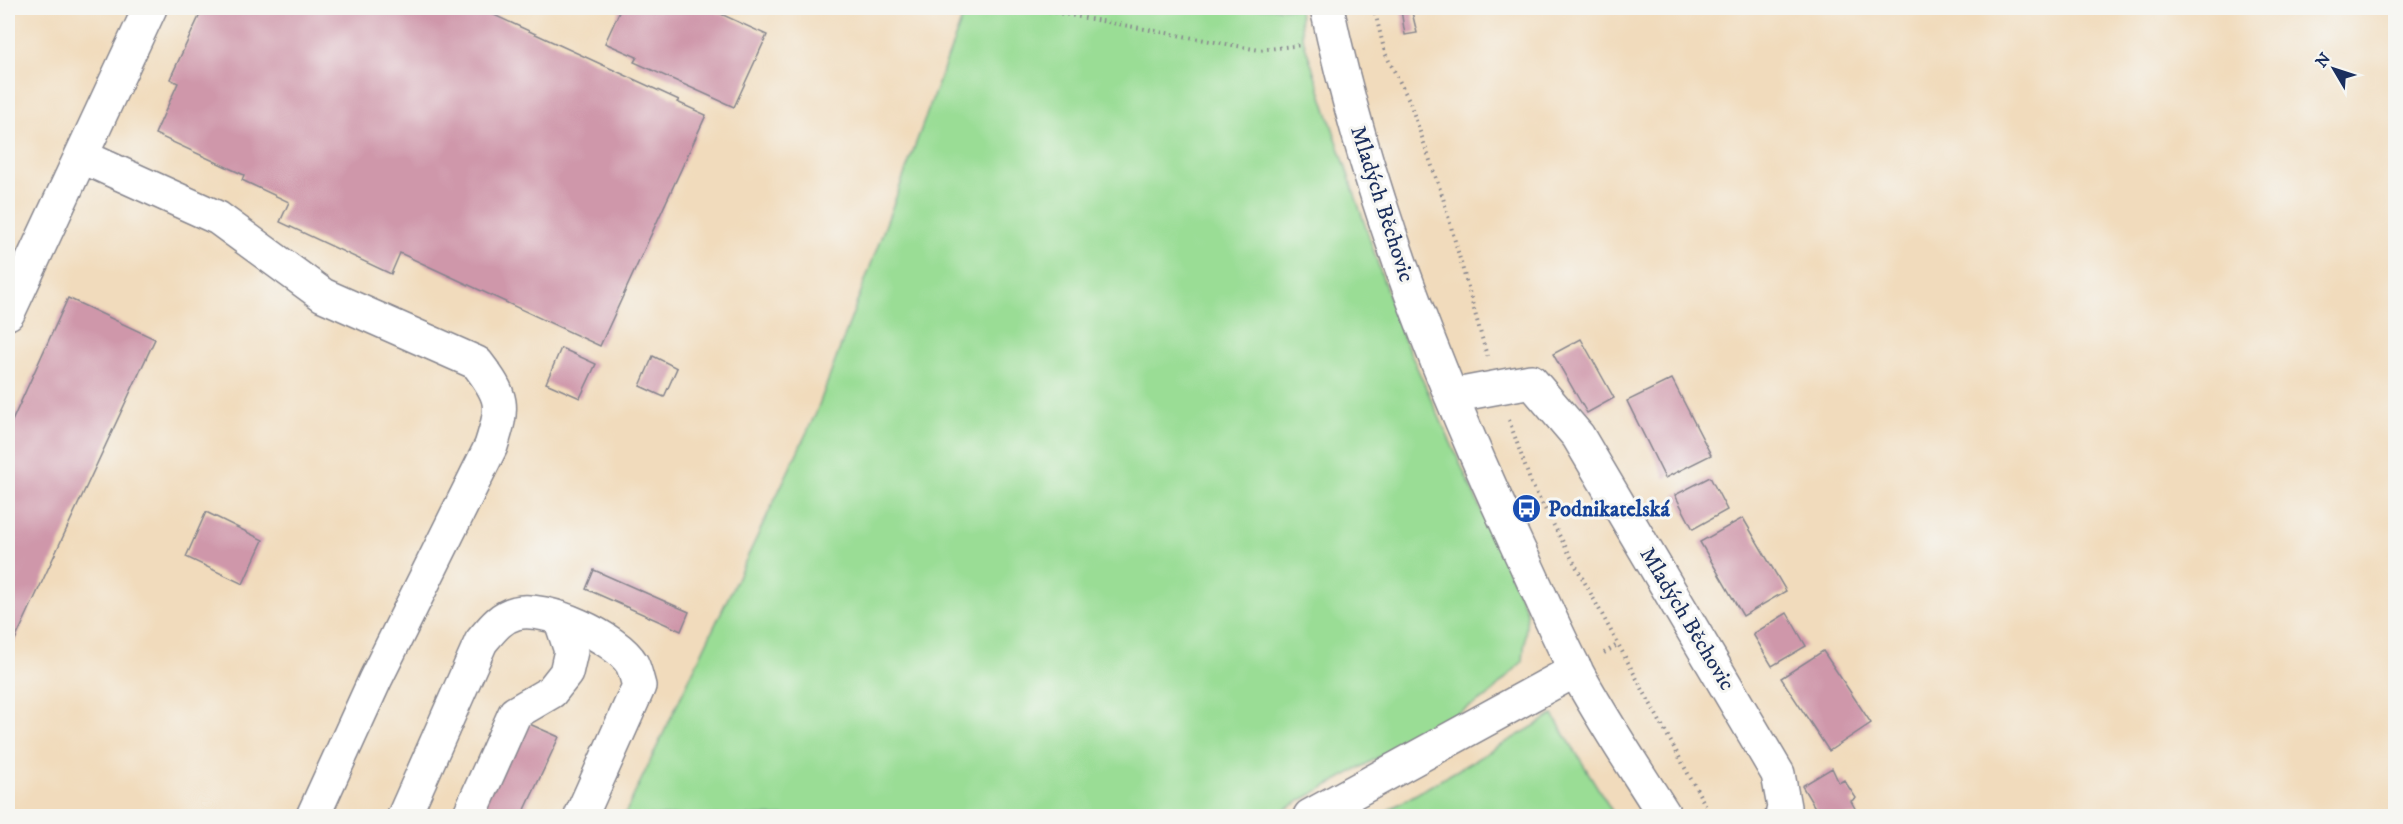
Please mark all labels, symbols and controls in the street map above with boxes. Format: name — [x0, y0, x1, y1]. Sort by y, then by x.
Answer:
north arrow — [2304, 39, 2364, 99]
text: N — [2311, 49, 2335, 72]
street label: Mladých Běchovic — [1344, 123, 1420, 285]
bus stop icon: Podnikatelská — [1511, 493, 1543, 525]
place label: Podnikatelská — [1548, 496, 1670, 523]
street label: Mladých Běchovic — [1634, 542, 1740, 696]

